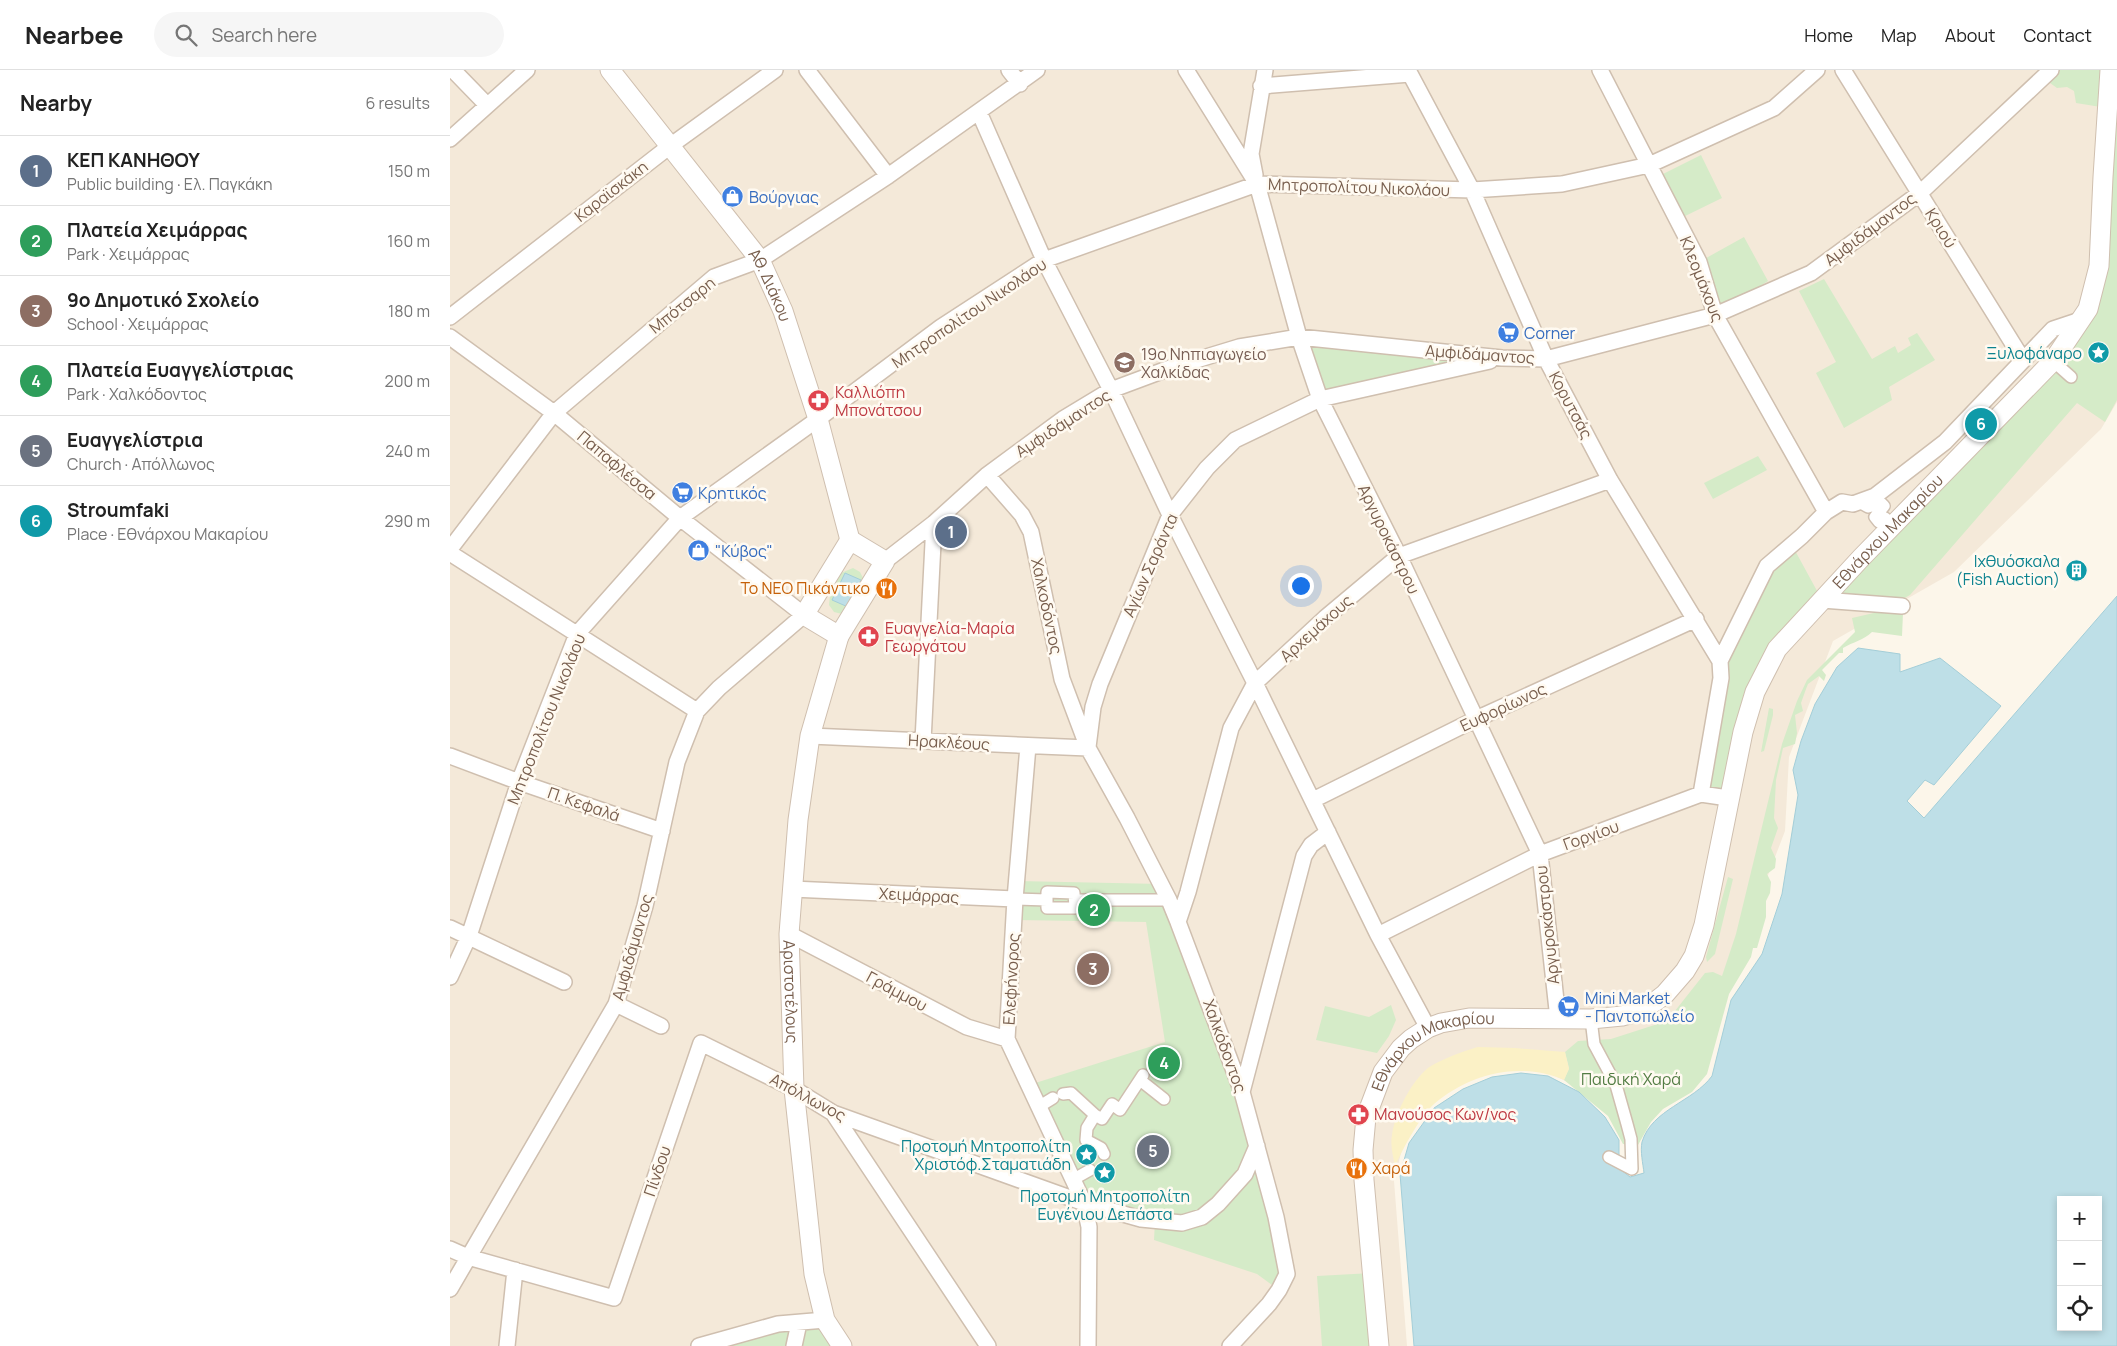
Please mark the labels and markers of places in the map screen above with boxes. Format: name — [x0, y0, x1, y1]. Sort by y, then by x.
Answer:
shop icon: Βούργιας — [721, 185, 745, 209]
place label: Βούργιας — [749, 186, 819, 208]
supermarket icon: Corner — [1496, 321, 1520, 345]
place label: Corner — [1524, 322, 1575, 344]
place icon: Ξυλοφάναρο — [2086, 341, 2110, 365]
place label: Ξυλοφάναρο — [1986, 342, 2082, 364]
place label: 19ο Νηπιαγωγείο Χαλκίδας — [1141, 343, 1267, 383]
school or university icon: 19ο Νηπιαγωγείο Χαλκίδας — [1113, 351, 1137, 375]
place label: Καλλιόπη Μπονάτσου — [835, 381, 922, 421]
pharmacy icon: Καλλιόπη Μπονάτσου — [807, 389, 831, 413]
pin: 6 — [1965, 405, 1997, 443]
supermarket icon: Κρητικός — [670, 481, 694, 505]
place label: Κρητικός — [698, 482, 767, 504]
pin: 1 — [935, 513, 967, 551]
shop icon: "Κύβος" — [687, 539, 711, 563]
place label: "Κύβος" — [715, 540, 773, 562]
place label: Ιχθυόσκαλα (Fish Auction) — [1956, 550, 2060, 590]
building icon: Ιχθυόσκαλα (Fish Auction) — [2064, 558, 2088, 582]
restaurant icon: Το ΝΕΟ Πικάντικο — [874, 576, 898, 600]
place label: Το ΝΕΟ Πικάντικο — [741, 577, 870, 599]
place label: Ευαγγελία-Μαρία Γεωργάτου — [885, 617, 1015, 657]
pharmacy icon: Ευαγγελία-Μαρία Γεωργάτου — [857, 625, 881, 649]
pin: 2 — [1078, 891, 1110, 929]
pin: 3 — [1077, 950, 1109, 988]
place label: Mini Market - Παντοπωλείο — [1585, 987, 1694, 1027]
supermarket icon: Mini Market - Παντοπωλείο — [1557, 995, 1581, 1019]
pin: 4 — [1148, 1044, 1180, 1082]
pharmacy icon: Μανούσος Κων/νος — [1346, 1102, 1370, 1126]
place label: Μανούσος Κων/νος — [1374, 1103, 1516, 1125]
pin: 5 — [1137, 1132, 1169, 1170]
place label: Προτομή Μητροπολίτη Χριστόφ.Σταματιάδη — [901, 1135, 1071, 1175]
place icon: Προτομή Μητροπολίτη Χριστόφ.Σταματιάδη — [1075, 1143, 1099, 1167]
restaurant icon: Χαρά — [1344, 1156, 1368, 1180]
place label: Χαρά — [1372, 1157, 1410, 1179]
place icon: Προτομή Μητροπολίτη Ευγένιου Δεπάστα — [1093, 1160, 1117, 1184]
place label: Προτομή Μητροπολίτη Ευγένιου Δεπάστα — [1020, 1185, 1190, 1225]

